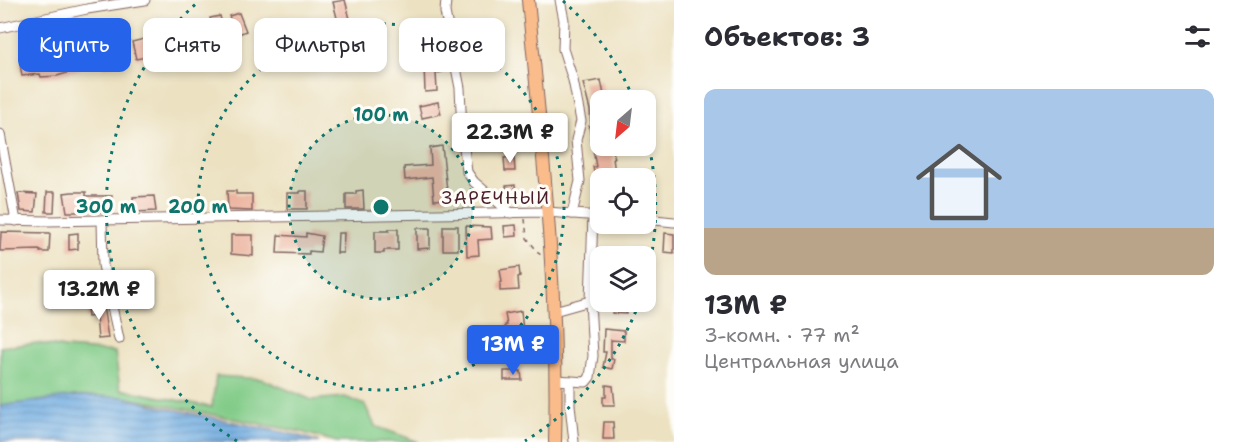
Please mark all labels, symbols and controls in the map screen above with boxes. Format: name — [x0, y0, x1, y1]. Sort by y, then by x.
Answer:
chip: Купить — [18, 18, 131, 72]
chip: Снять — [143, 18, 242, 72]
chip: Фильтры — [254, 18, 387, 72]
chip: Новое — [399, 18, 505, 72]
text: Объектов: 3 — [704, 19, 870, 54]
icon: filters — [1181, 20, 1214, 53]
north arrow — [590, 90, 656, 156]
map controls — [590, 90, 656, 312]
text: 100 m — [353, 103, 409, 127]
pin: 22.3M ₽ — [455, 113, 565, 164]
text: 22.3M ₽ — [466, 119, 554, 145]
icon: home — [905, 128, 1013, 236]
button: locate — [590, 168, 656, 234]
district label: ЗАРЕЧНЫЙ — [441, 186, 551, 210]
text: 300 m — [76, 195, 137, 219]
text: 200 m — [168, 195, 229, 219]
centre of rings — [371, 197, 391, 217]
button: layers — [590, 246, 656, 312]
pin: 13.2M ₽ — [44, 270, 154, 321]
text: 13.2M ₽ — [58, 276, 140, 302]
text: 13M ₽ — [704, 287, 787, 322]
text: 3-комн. · 77 m² — [704, 322, 860, 348]
pin: 13M ₽ — [471, 325, 555, 376]
text: 13M ₽ — [481, 331, 545, 357]
text: Центральная улица — [704, 348, 899, 374]

